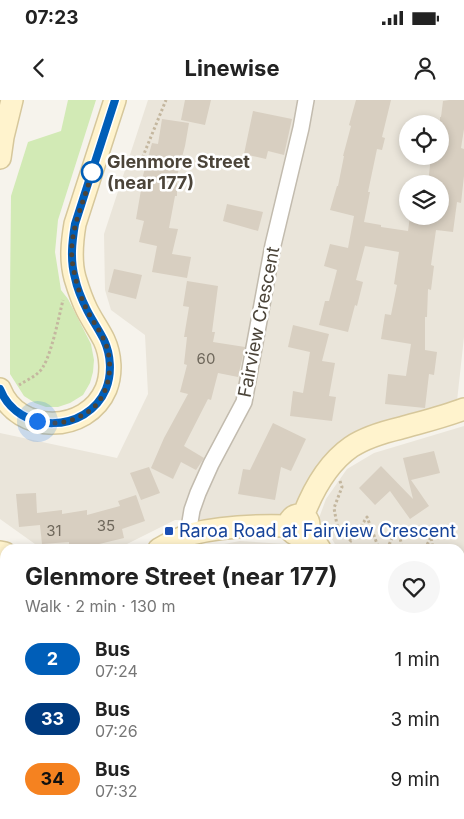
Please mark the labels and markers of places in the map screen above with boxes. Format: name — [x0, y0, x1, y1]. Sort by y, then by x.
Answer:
place label: Glenmore Street (near 177) — [107, 151, 250, 193]
marker: Glenmore Street (near 177) — [81, 161, 103, 183]
place label: Raroa Road at Fairview Crescent — [179, 520, 456, 541]
marker: Raroa Road at Fairview Crescent — [163, 525, 175, 537]

